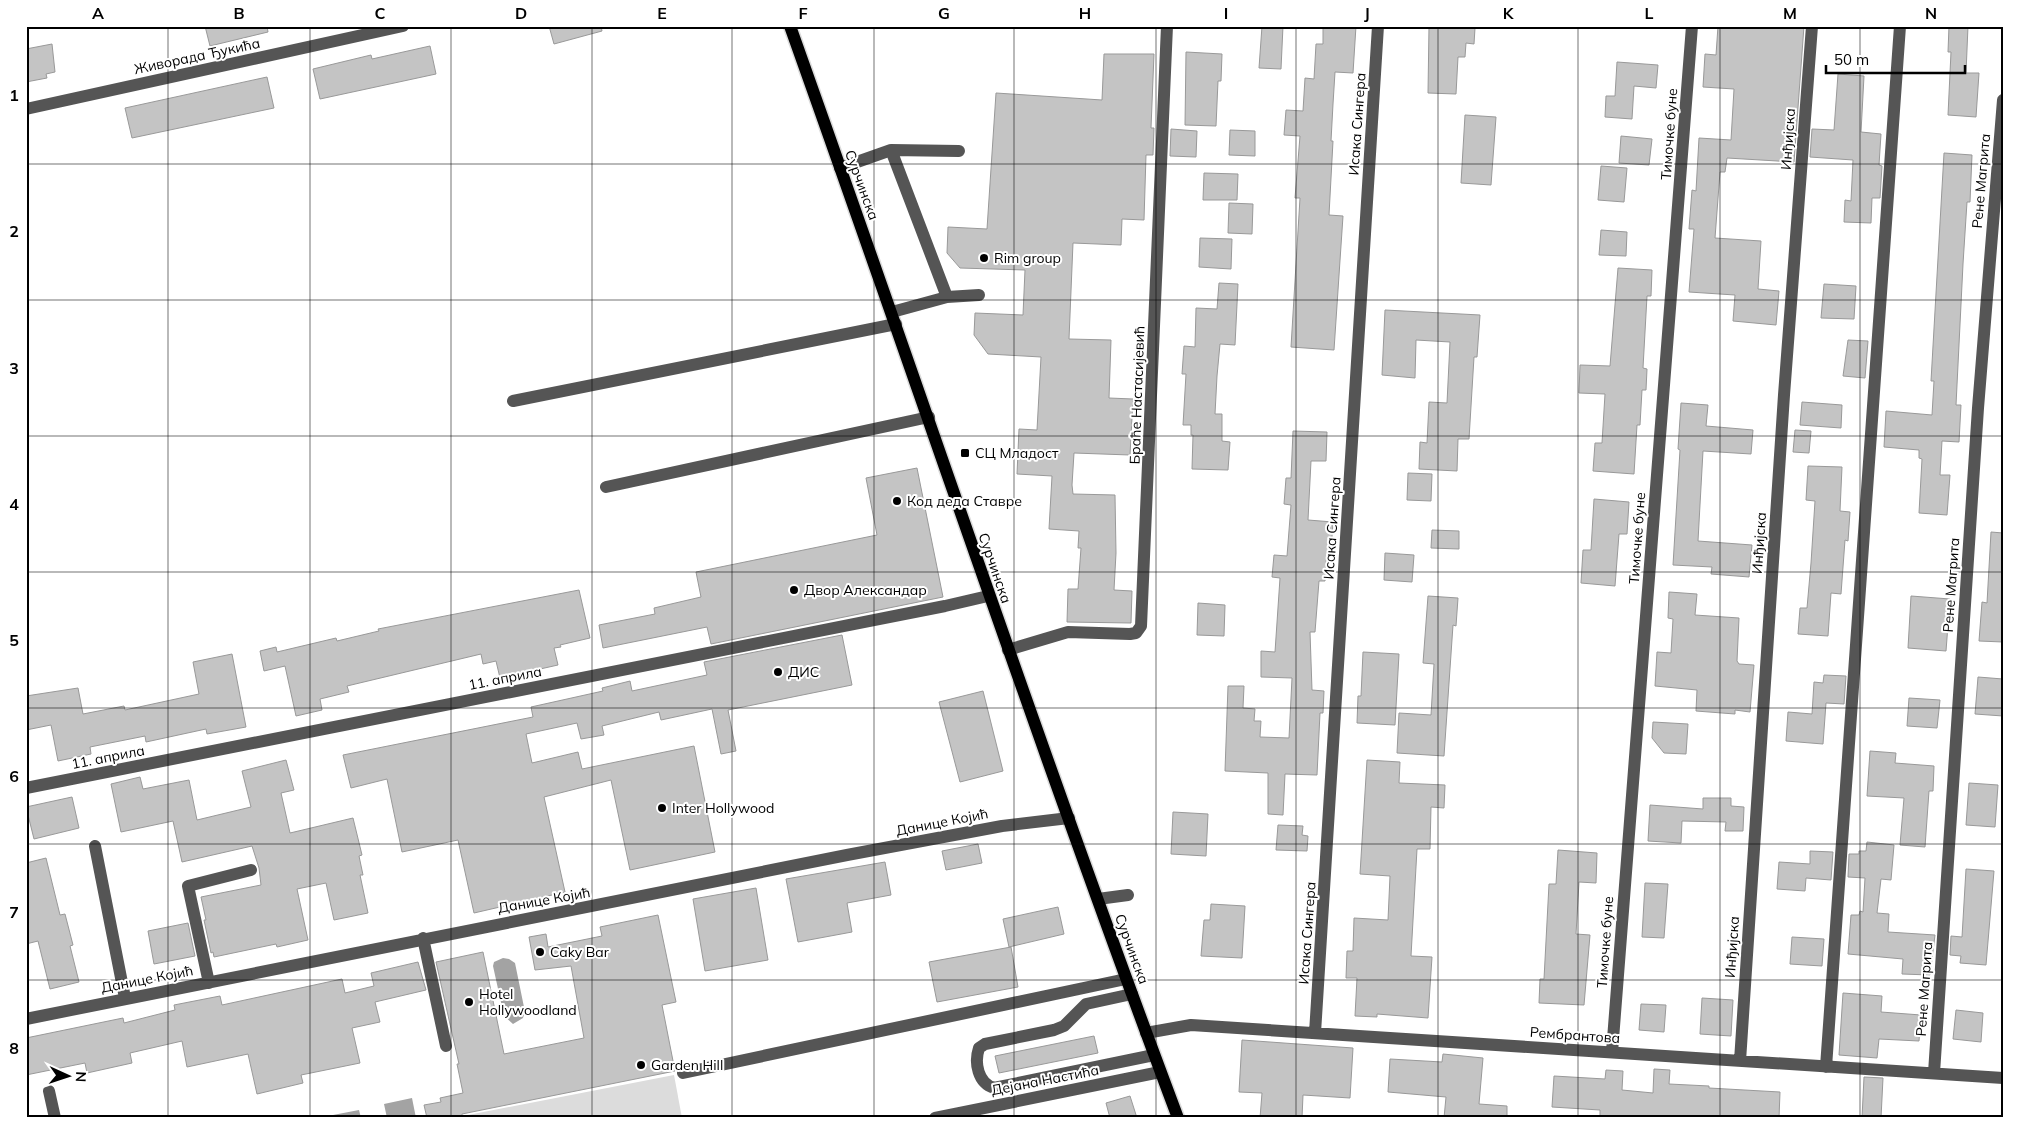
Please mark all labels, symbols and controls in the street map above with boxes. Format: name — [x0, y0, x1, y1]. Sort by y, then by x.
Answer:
text: A — [92, 3, 104, 23]
text: B — [233, 3, 245, 23]
text: C — [375, 3, 386, 23]
text: D — [515, 3, 527, 23]
text: E — [657, 3, 667, 23]
text: F — [798, 3, 808, 23]
text: G — [938, 3, 950, 23]
text: H — [1079, 3, 1091, 23]
text: I — [1224, 3, 1228, 23]
text: J — [1364, 3, 1370, 23]
text: K — [1503, 3, 1515, 23]
text: L — [1645, 3, 1654, 23]
text: M — [1783, 3, 1797, 23]
text: N — [1925, 3, 1937, 23]
street label: Живорада Ђукића — [132, 34, 262, 78]
scale bar — [1826, 42, 1965, 74]
text: 50 m — [1834, 50, 1869, 69]
street label: Исака Сингера — [1344, 72, 1370, 176]
text: 1 — [9, 85, 19, 105]
street label: Тимочке буне — [1657, 87, 1681, 180]
street label: Инђијска — [1777, 107, 1799, 171]
street label: Рене Магрита — [1968, 133, 1994, 229]
street label: Сурчинска — [841, 148, 883, 222]
text: 2 — [9, 221, 19, 241]
place label: Rim group — [994, 249, 1061, 267]
marker: Rim group — [978, 252, 990, 264]
street label: Браће Настасијевић — [1126, 325, 1148, 465]
text: 3 — [9, 358, 19, 378]
place label: СЦ Младост — [975, 444, 1059, 462]
marker: СЦ Младост — [959, 447, 971, 459]
street label: Исака Сингера — [1319, 476, 1345, 580]
street label: Тимочке буне — [1625, 491, 1649, 584]
place label: Код деда Ставре — [907, 492, 1022, 510]
text: 4 — [9, 494, 19, 514]
marker: Код деда Ставре — [891, 495, 903, 507]
street label: Инђијска — [1748, 511, 1770, 575]
street label: Сурчинска — [975, 530, 1015, 606]
street label: Рене Магрита — [1939, 537, 1963, 633]
place label: Двор Александар — [804, 581, 927, 599]
marker: Двор Александар — [788, 584, 800, 596]
text: 5 — [9, 630, 19, 650]
street label: 11. априла — [467, 662, 543, 694]
place label: ДИС — [788, 663, 819, 681]
marker: ДИС — [772, 666, 784, 678]
street label: 11. априла — [70, 741, 146, 773]
text: 6 — [9, 766, 19, 786]
place label: Inter Hollywood — [672, 799, 774, 817]
marker: Inter Hollywood — [656, 802, 668, 814]
street label: Данице Којић — [894, 804, 990, 840]
street label: Исака Сингера — [1294, 881, 1320, 985]
street label: Данице Којић — [496, 883, 592, 917]
street label: Тимочке буне — [1593, 895, 1617, 988]
text: 7 — [9, 902, 19, 922]
street label: Сурчинска — [1111, 912, 1153, 986]
street label: Инђијска — [1721, 915, 1743, 979]
street label: Рене Магрита — [1912, 941, 1936, 1037]
place label: Caky Bar — [550, 943, 610, 961]
marker: Caky Bar — [534, 946, 546, 958]
street label: Данице Којић — [99, 961, 195, 997]
place label: Hotel Hollywoodland — [479, 985, 577, 1019]
marker: Hotel Hollywoodland — [463, 996, 475, 1008]
street label: Рембрантова — [1529, 1023, 1621, 1047]
text: 8 — [9, 1038, 19, 1058]
north arrow — [42, 1052, 92, 1102]
place label: Garden Hill — [651, 1056, 723, 1074]
marker: Garden Hill — [635, 1059, 647, 1071]
street label: Дејана Настића — [990, 1061, 1100, 1099]
text: N — [72, 1071, 90, 1082]

